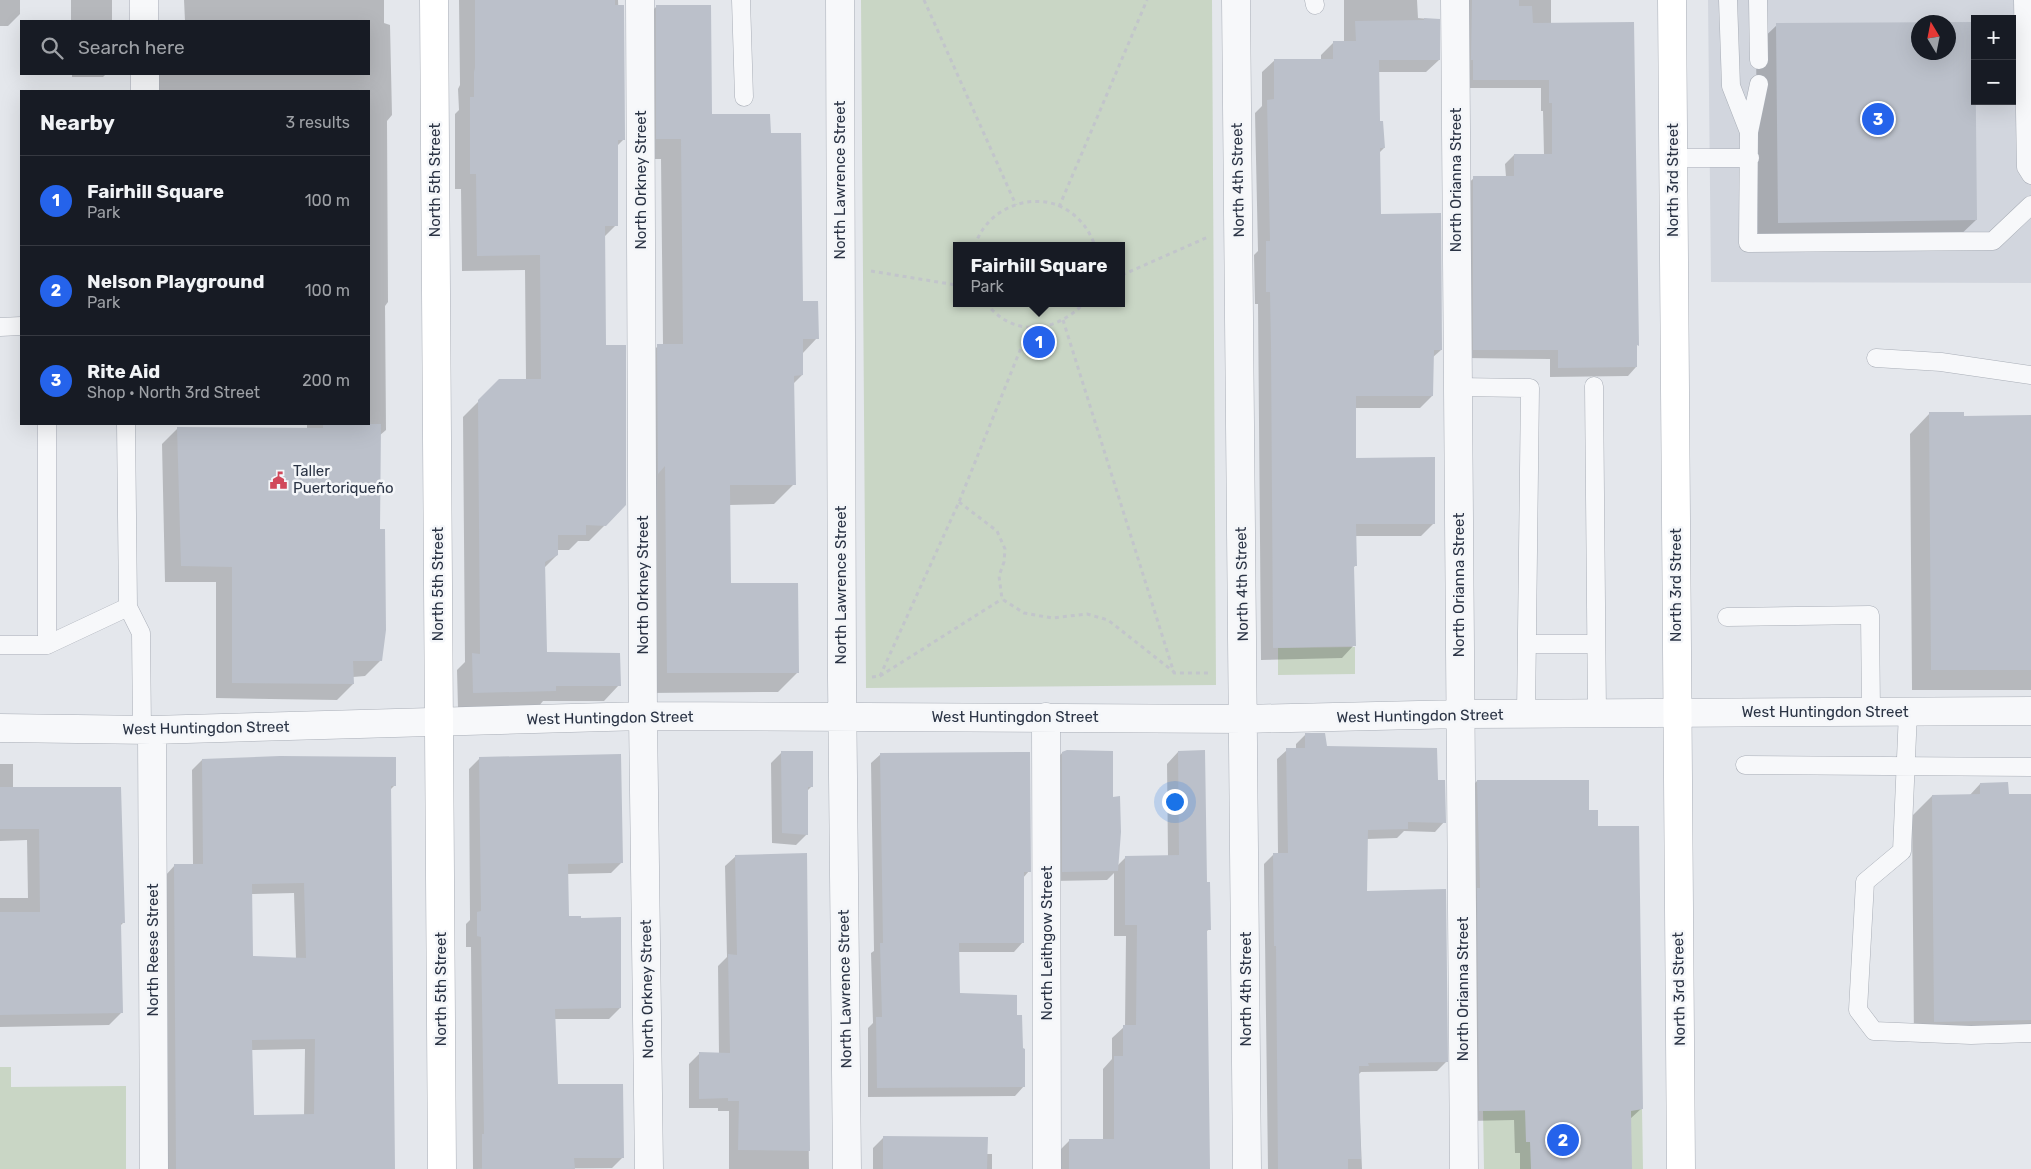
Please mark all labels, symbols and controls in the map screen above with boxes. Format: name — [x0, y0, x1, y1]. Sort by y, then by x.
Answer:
north arrow — [1911, 15, 1956, 60]
map controls — [1971, 15, 2016, 105]
button: + — [1971, 15, 2016, 60]
search box — [20, 20, 370, 75]
icon: search — [38, 34, 66, 62]
text: Search here — [78, 36, 185, 59]
button: − — [1971, 60, 2016, 105]
street label: North Lawrence Street — [831, 100, 849, 259]
pin: 3 — [1862, 100, 1894, 138]
street label: North Orianna Street — [1447, 108, 1465, 252]
text: Nearby — [40, 110, 115, 135]
street label: North Orkney Street — [632, 110, 650, 250]
text: 3 results — [285, 113, 350, 132]
street label: North 4th Street — [1228, 122, 1248, 238]
street label: North 5th Street — [426, 123, 444, 237]
street label: North 3rd Street — [1664, 123, 1682, 237]
text: Fairhill Square — [87, 180, 224, 203]
text: 1 — [52, 191, 60, 210]
text: 100 m — [305, 191, 350, 210]
text: Park — [87, 203, 120, 222]
popup — [953, 242, 1125, 307]
text: Fairhill Square — [970, 254, 1108, 277]
text: Nelson Playground — [87, 270, 265, 293]
text: Park — [970, 277, 1004, 296]
text: 2 — [51, 281, 61, 300]
text: 100 m — [305, 281, 350, 300]
text: Park — [87, 293, 120, 312]
pin: 1 — [1023, 323, 1055, 361]
text: Rite Aid — [87, 360, 160, 383]
text: 3 — [51, 371, 61, 390]
text: 200 m — [302, 371, 350, 390]
text: Shop · North 3rd Street — [87, 383, 260, 402]
place label: Taller Puertoriqueño — [293, 462, 394, 497]
public building icon: Taller Puertoriqueño — [269, 470, 289, 490]
street label: North Lawrence Street — [832, 505, 850, 664]
street label: North Orianna Street — [1450, 513, 1468, 657]
street label: North Orkney Street — [634, 515, 652, 655]
street label: North 4th Street — [1232, 526, 1252, 642]
street label: North 5th Street — [429, 527, 447, 641]
street label: North 3rd Street — [1667, 528, 1685, 642]
street label: West Huntingdon Street — [1741, 703, 1909, 721]
street label: West Huntingdon Street — [1336, 706, 1504, 726]
street label: West Huntingdon Street — [526, 708, 694, 728]
street label: West Huntingdon Street — [931, 708, 1099, 726]
street label: West Huntingdon Street — [122, 718, 290, 738]
your location — [1162, 789, 1188, 815]
street label: North Leithgow Street — [1038, 865, 1056, 1020]
street label: North Reese Street — [144, 883, 162, 1017]
street label: North Lawrence Street — [835, 909, 855, 1069]
street label: North Orianna Street — [1454, 917, 1472, 1061]
street label: North Orkney Street — [637, 919, 657, 1059]
street label: North 4th Street — [1237, 931, 1255, 1046]
street label: North 5th Street — [432, 932, 450, 1046]
street label: North 3rd Street — [1669, 932, 1689, 1046]
pin: 2 — [1547, 1121, 1579, 1159]

